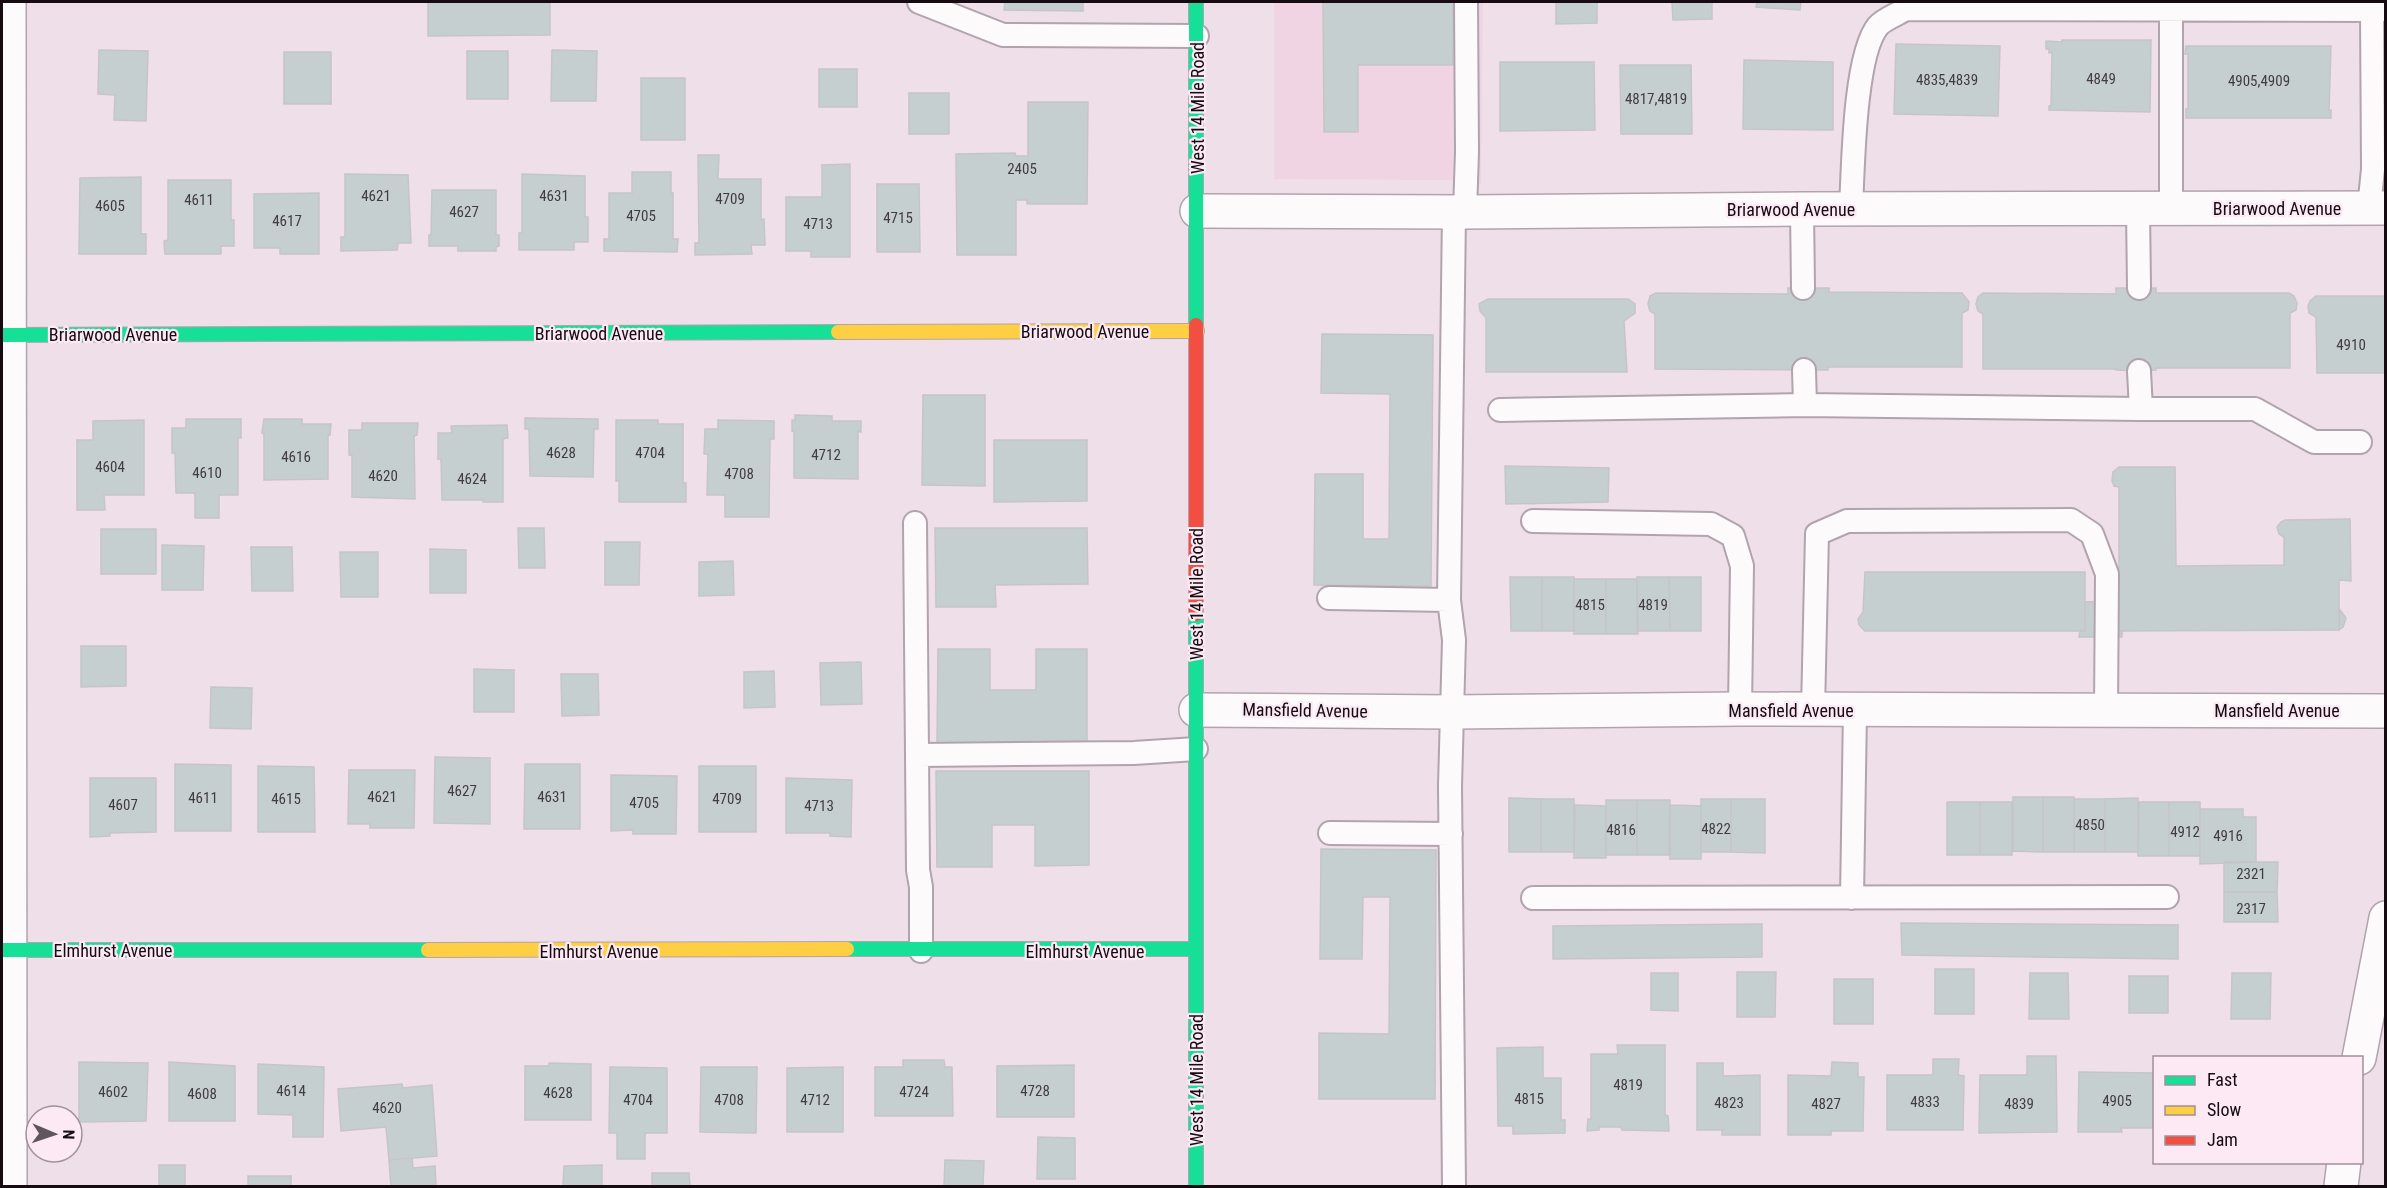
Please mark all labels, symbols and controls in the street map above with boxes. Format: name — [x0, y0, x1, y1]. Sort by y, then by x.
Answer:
street label: West 14 Mile Road — [1187, 42, 1208, 174]
house number: 4849 — [2086, 70, 2116, 88]
house number: 4835,4839 — [1916, 71, 1978, 89]
house number: 4905,4909 — [2228, 72, 2290, 90]
house number: 4817,4819 — [1625, 90, 1687, 108]
house number: 2405 — [1007, 160, 1037, 178]
house number: 4621 — [361, 187, 391, 205]
house number: 4631 — [539, 187, 569, 205]
house number: 4709 — [715, 190, 745, 208]
house number: 4611 — [184, 191, 214, 209]
house number: 4605 — [95, 197, 125, 215]
street label: Briarwood Avenue — [2213, 198, 2341, 219]
street label: Briarwood Avenue — [1727, 199, 1855, 220]
house number: 4627 — [449, 203, 479, 221]
house number: 4705 — [626, 207, 656, 225]
house number: 4715 — [883, 209, 913, 227]
house number: 4617 — [272, 212, 302, 230]
house number: 4713 — [803, 215, 833, 233]
street label: Briarwood Avenue — [1021, 321, 1149, 342]
street label: Briarwood Avenue — [535, 323, 663, 344]
street label: Briarwood Avenue — [49, 324, 177, 345]
house number: 4910 — [2336, 336, 2366, 354]
house number: 4628 — [546, 444, 576, 462]
house number: 4704 — [635, 444, 665, 462]
house number: 4712 — [811, 446, 841, 464]
house number: 4616 — [281, 448, 311, 466]
house number: 4604 — [95, 458, 125, 476]
house number: 4610 — [192, 464, 222, 482]
house number: 4708 — [724, 465, 754, 483]
house number: 4620 — [368, 467, 398, 485]
house number: 4624 — [457, 470, 487, 488]
street label: West 14 Mile Road — [1186, 528, 1207, 660]
house number: 4815 — [1575, 596, 1605, 614]
house number: 4819 — [1638, 596, 1668, 614]
street label: Mansfield Avenue — [1242, 698, 1368, 722]
street label: Mansfield Avenue — [1728, 700, 1854, 721]
street label: Mansfield Avenue — [2214, 700, 2340, 721]
house number: 4627 — [447, 782, 477, 800]
house number: 4621 — [367, 788, 397, 806]
house number: 4631 — [537, 788, 567, 806]
house number: 4611 — [188, 789, 218, 807]
house number: 4615 — [271, 790, 301, 808]
house number: 4709 — [712, 790, 742, 808]
house number: 4705 — [629, 794, 659, 812]
house number: 4607 — [108, 796, 138, 814]
house number: 4713 — [804, 797, 834, 815]
house number: 4850 — [2075, 816, 2105, 834]
house number: 4822 — [1701, 820, 1731, 838]
house number: 4816 — [1606, 821, 1636, 839]
house number: 4912 — [2170, 823, 2200, 841]
house number: 4916 — [2213, 827, 2243, 845]
house number: 2321 — [2236, 865, 2266, 883]
house number: 2317 — [2236, 900, 2266, 918]
street label: Elmhurst Avenue — [54, 940, 173, 961]
street label: Elmhurst Avenue — [540, 941, 659, 962]
street label: Elmhurst Avenue — [1026, 941, 1145, 962]
street label: West 14 Mile Road — [1186, 1014, 1207, 1146]
legend — [2153, 1056, 2363, 1164]
text: Fast — [2207, 1069, 2238, 1090]
house number: 4819 — [1613, 1076, 1643, 1094]
house number: 4614 — [276, 1082, 306, 1100]
house number: 4728 — [1020, 1082, 1050, 1100]
house number: 4602 — [98, 1083, 128, 1101]
house number: 4724 — [899, 1083, 929, 1101]
house number: 4628 — [543, 1084, 573, 1102]
house number: 4608 — [187, 1085, 217, 1103]
house number: 4815 — [1514, 1090, 1544, 1108]
house number: 4704 — [623, 1091, 653, 1109]
house number: 4708 — [714, 1091, 744, 1109]
house number: 4712 — [800, 1091, 830, 1109]
house number: 4905 — [2102, 1092, 2132, 1110]
house number: 4833 — [1910, 1093, 1940, 1111]
house number: 4823 — [1714, 1094, 1744, 1112]
house number: 4827 — [1811, 1095, 1841, 1113]
house number: 4839 — [2004, 1095, 2034, 1113]
house number: 4620 — [372, 1099, 402, 1117]
text: Slow — [2207, 1099, 2242, 1120]
north arrow — [24, 1104, 84, 1164]
text: N — [59, 1129, 78, 1140]
text: Jam — [2207, 1129, 2238, 1150]

